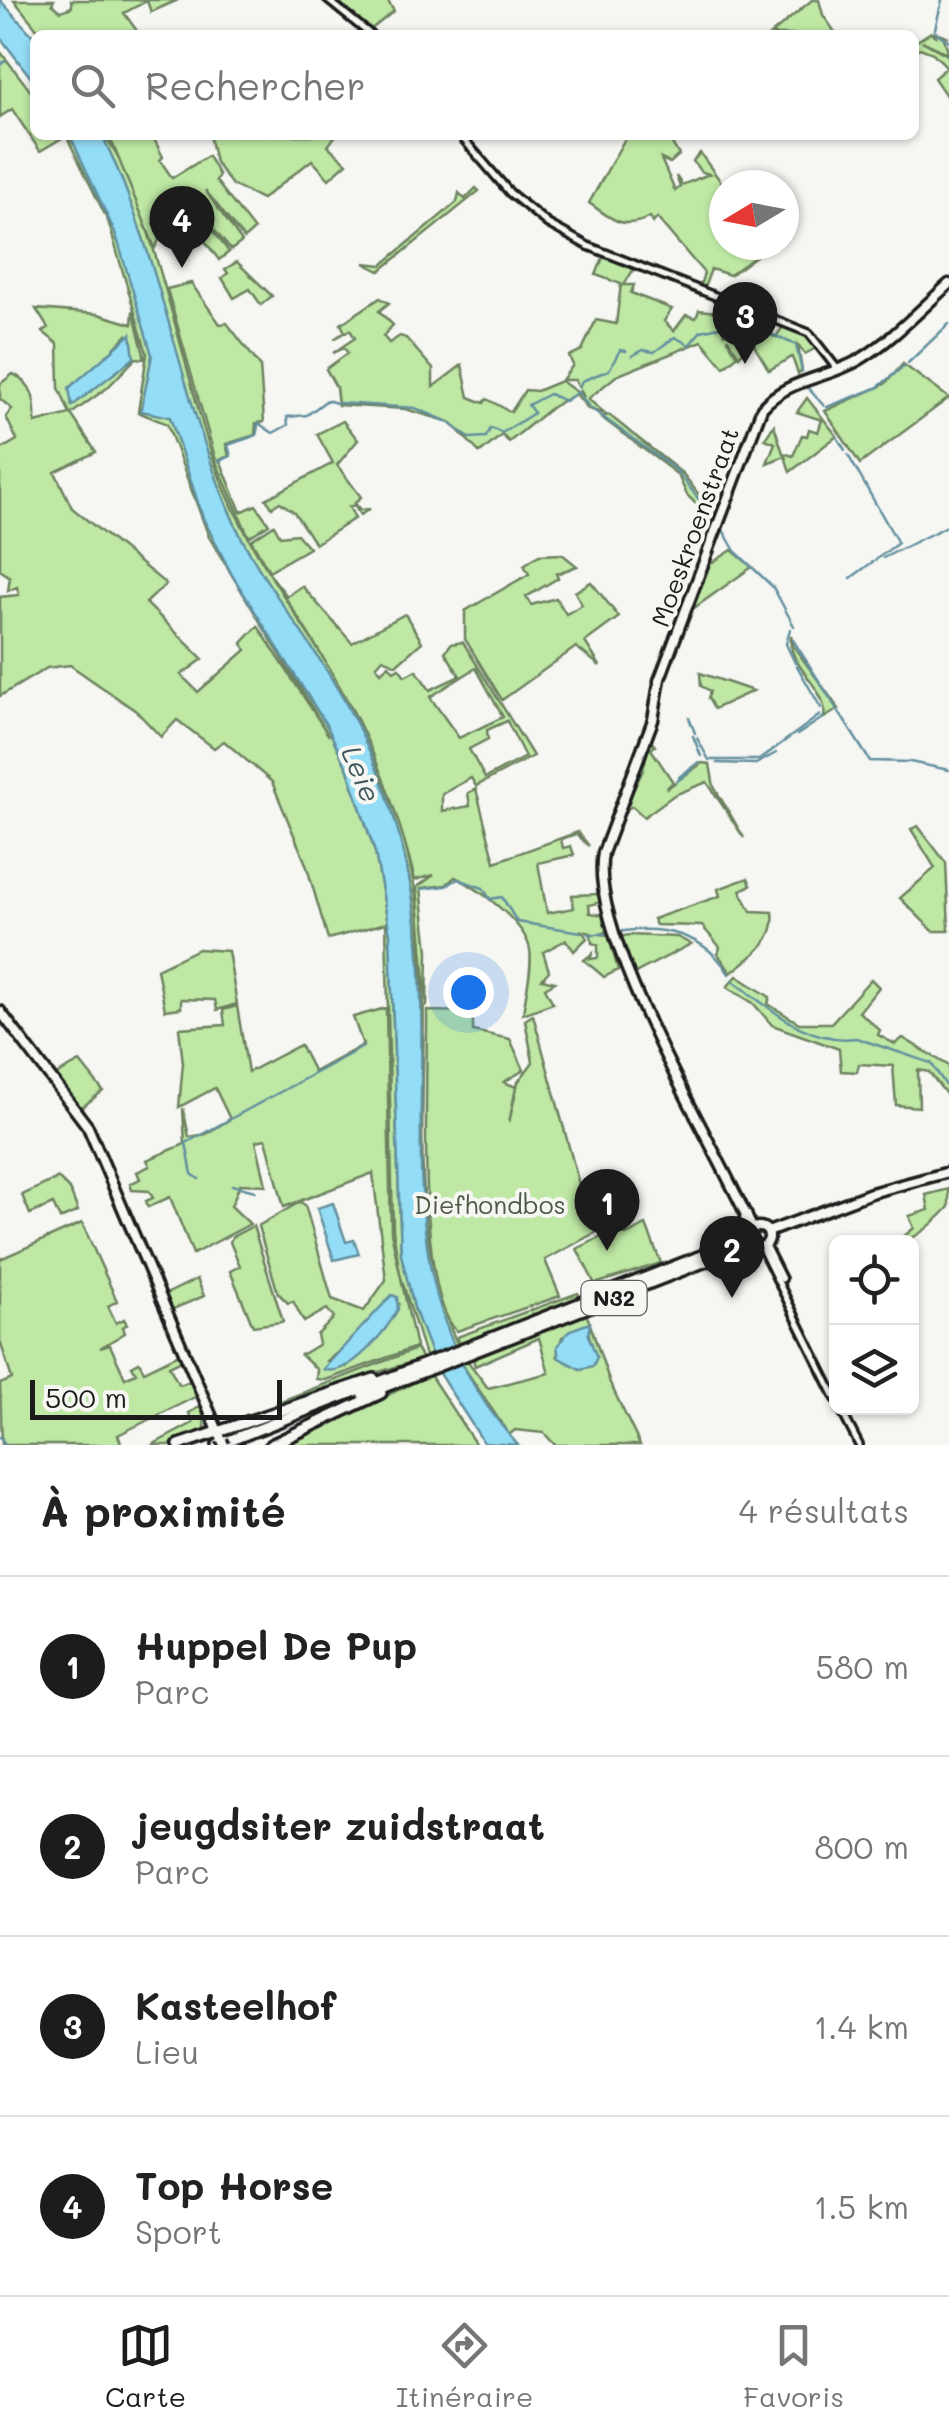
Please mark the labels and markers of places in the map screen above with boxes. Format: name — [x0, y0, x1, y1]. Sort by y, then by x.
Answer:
pin: 4 — [150, 186, 214, 268]
pin: 3 — [712, 282, 778, 364]
pin: 1 — [574, 1168, 640, 1251]
pin: 2 — [700, 1216, 764, 1298]

